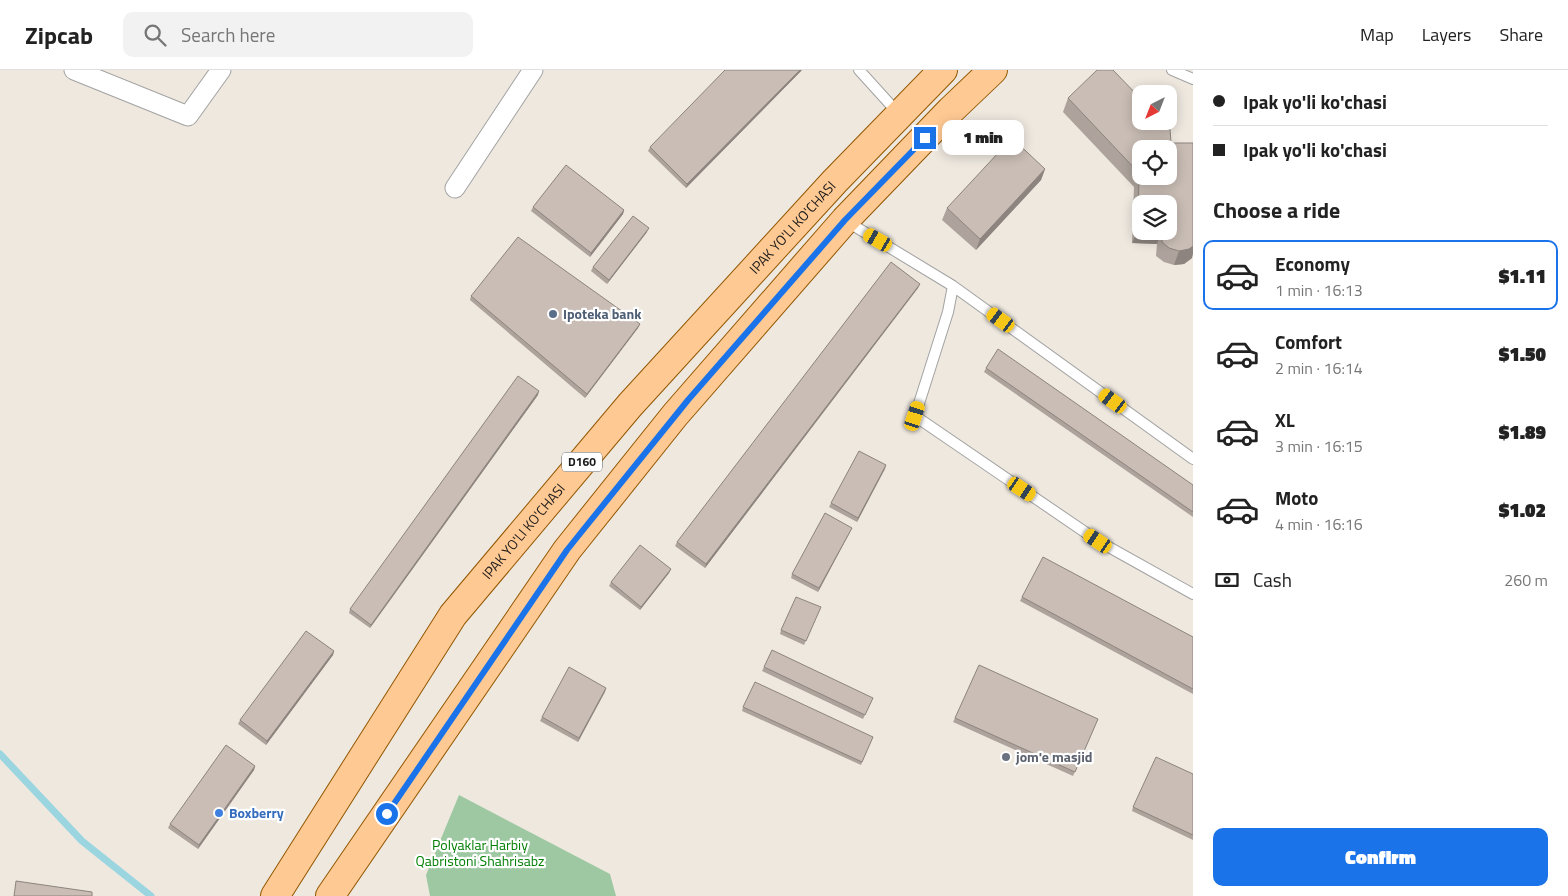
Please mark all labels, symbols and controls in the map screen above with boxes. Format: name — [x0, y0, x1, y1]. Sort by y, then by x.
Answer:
search box — [123, 12, 473, 57]
text: Zipcab — [25, 17, 93, 53]
text: Search here — [181, 20, 275, 49]
icon: search — [141, 21, 169, 49]
text: Map — [1360, 21, 1394, 48]
text: Layers — [1422, 21, 1471, 48]
text: Share — [1499, 21, 1543, 48]
north arrow — [1132, 85, 1178, 130]
map controls — [1132, 85, 1177, 240]
text: Ipak yo'li ko'chasi — [1243, 87, 1387, 116]
callout: 1 min — [942, 120, 1025, 156]
text: 1 min — [963, 125, 1003, 149]
route end — [914, 127, 936, 149]
text: Ipak yo'li ko'chasi — [1243, 135, 1387, 164]
button: locate — [1132, 140, 1177, 185]
street label: IPAK YO'LI KO'CHASI — [744, 176, 840, 278]
text: Choose a ride — [1213, 193, 1340, 227]
button: layers — [1132, 195, 1177, 240]
car — [861, 226, 894, 254]
text: Economy — [1275, 249, 1350, 278]
icon: car — [1215, 253, 1260, 298]
text: $1.11 — [1499, 261, 1546, 290]
text: 1 min · 16:13 — [1275, 278, 1363, 302]
place label: Ipoteka bank — [563, 303, 642, 324]
car — [984, 305, 1017, 335]
marker: Ipoteka bank — [547, 308, 559, 320]
text: Comfort — [1275, 327, 1342, 356]
icon: car — [1215, 331, 1260, 376]
text: $1.50 — [1499, 339, 1546, 368]
text: 2 min · 16:14 — [1275, 356, 1363, 380]
car — [1096, 386, 1129, 416]
car — [903, 399, 926, 433]
text: XL — [1275, 405, 1295, 434]
icon: car — [1215, 409, 1260, 454]
text: $1.89 — [1499, 417, 1546, 446]
text: 3 min · 16:15 — [1275, 434, 1363, 458]
road number: D160 — [562, 452, 602, 472]
car — [1005, 474, 1038, 504]
street label: IPAK YO'LI KO'CHASI — [477, 479, 570, 584]
text: Moto — [1275, 483, 1318, 512]
icon: car — [1215, 487, 1260, 532]
text: $1.02 — [1499, 495, 1546, 524]
text: 4 min · 16:16 — [1275, 512, 1363, 536]
car — [1081, 526, 1114, 556]
text: Cash — [1253, 565, 1292, 594]
icon: cash — [1213, 566, 1241, 594]
text: 260 m — [1504, 568, 1548, 592]
place label: jom'e masjid — [1015, 746, 1093, 767]
marker: jom'e masjid — [1000, 751, 1012, 763]
place label: Boxberry — [229, 802, 284, 823]
route start — [376, 803, 398, 825]
marker: Boxberry — [213, 807, 225, 819]
button: Confirm — [1213, 828, 1548, 886]
park label: Polyaklar Harbiy Qabristoni Shahrisabz — [416, 834, 544, 871]

